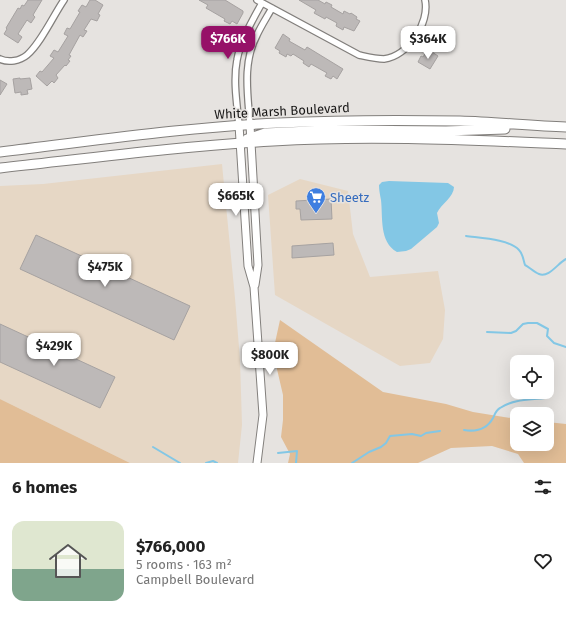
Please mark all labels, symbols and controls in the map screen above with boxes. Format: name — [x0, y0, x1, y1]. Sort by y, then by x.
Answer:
pin: $766K — [200, 26, 256, 60]
pin: $364K — [400, 26, 456, 60]
text: $766K — [210, 31, 246, 46]
text: $364K — [410, 31, 446, 46]
street label: White Marsh Boulevard — [214, 100, 350, 122]
pin: $665K — [208, 183, 264, 217]
supermarket icon: Sheetz — [305, 186, 327, 214]
text: $665K — [218, 188, 254, 203]
place label: Sheetz — [330, 190, 370, 205]
pin: $475K — [77, 254, 133, 288]
text: $475K — [87, 259, 123, 274]
pin: $429K — [26, 333, 82, 367]
text: $429K — [36, 338, 72, 353]
pin: $800K — [242, 342, 298, 376]
text: $800K — [251, 347, 289, 362]
map controls — [510, 355, 554, 451]
button: locate — [510, 355, 554, 399]
button: layers — [510, 407, 554, 451]
icon: filters — [532, 476, 554, 498]
text: 6 homes — [12, 477, 77, 498]
text: $766,000 — [136, 536, 206, 557]
icon: home — [44, 537, 92, 585]
icon: heart — [532, 550, 554, 572]
text: 5 rooms · 163 m² — [136, 557, 232, 572]
text: Campbell Boulevard — [136, 572, 254, 587]

